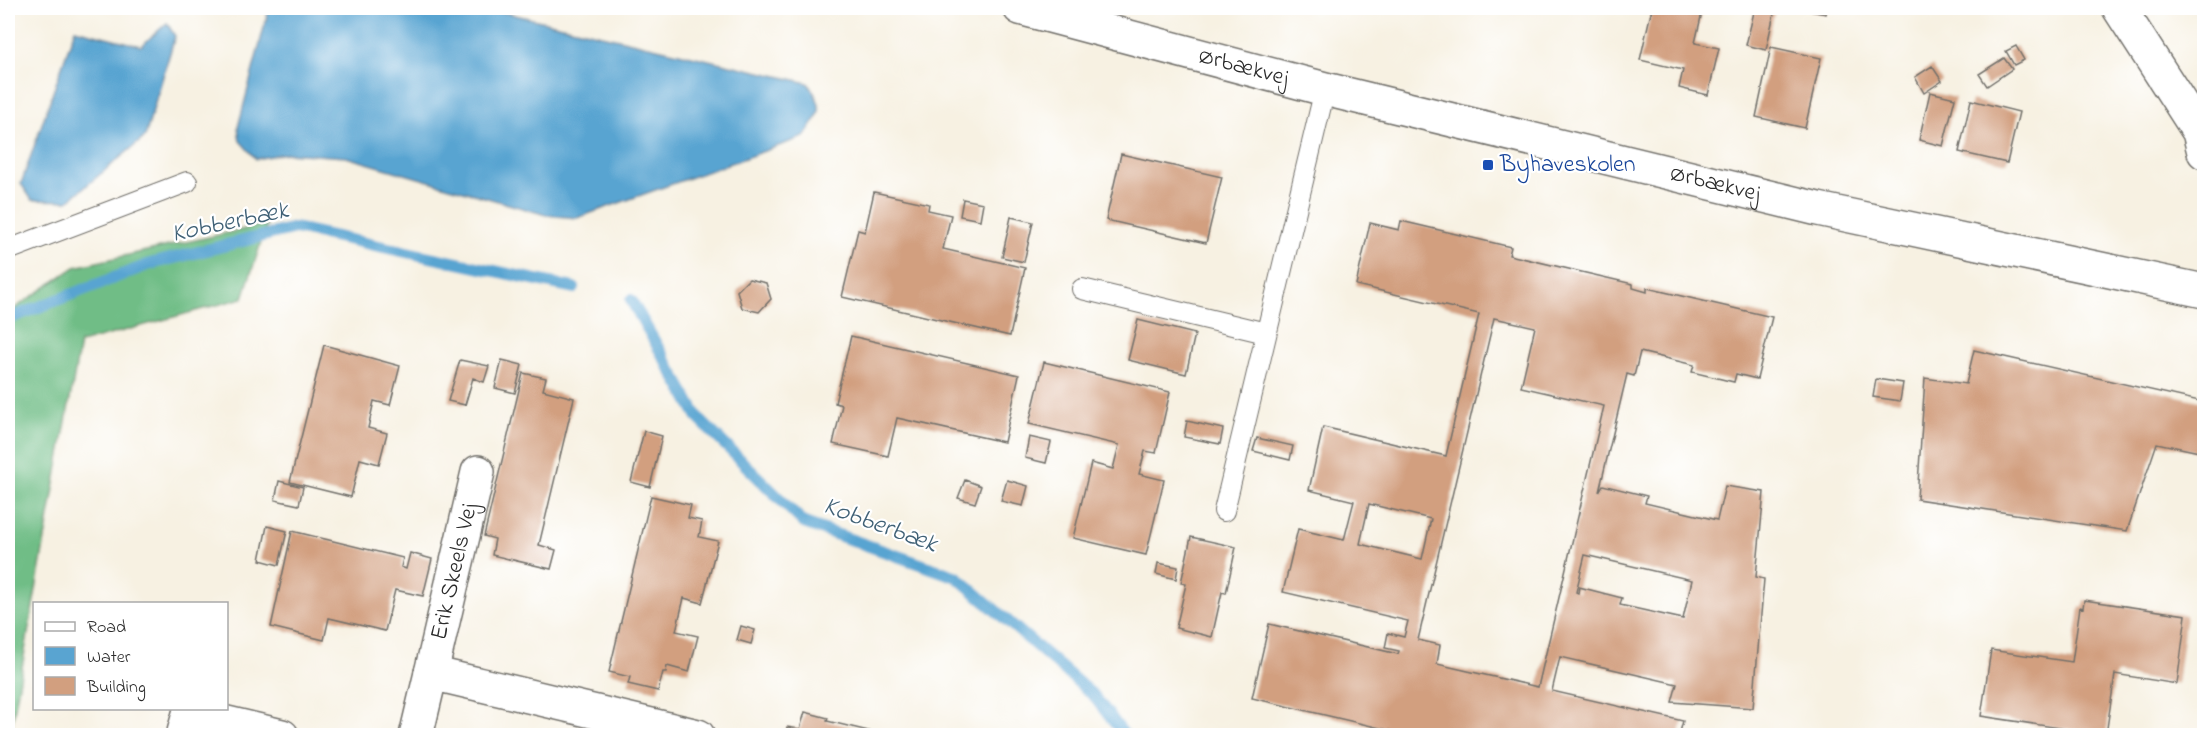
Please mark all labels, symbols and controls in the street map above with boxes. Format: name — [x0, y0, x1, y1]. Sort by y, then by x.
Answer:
street label: Ørbækvej — [1194, 39, 1293, 96]
place label: Byhaveskolen — [1499, 148, 1636, 184]
street label: Ørbækvej — [1666, 156, 1765, 212]
marker: Byhaveskolen — [1481, 158, 1495, 172]
water label: Kobberbæk — [168, 192, 294, 254]
water label: Kobberbæk — [818, 488, 944, 565]
street label: Erik Skeels Vej — [422, 499, 488, 644]
legend — [33, 602, 228, 710]
text: Road — [87, 615, 126, 641]
text: Water — [87, 645, 131, 671]
text: Building — [86, 675, 146, 702]

